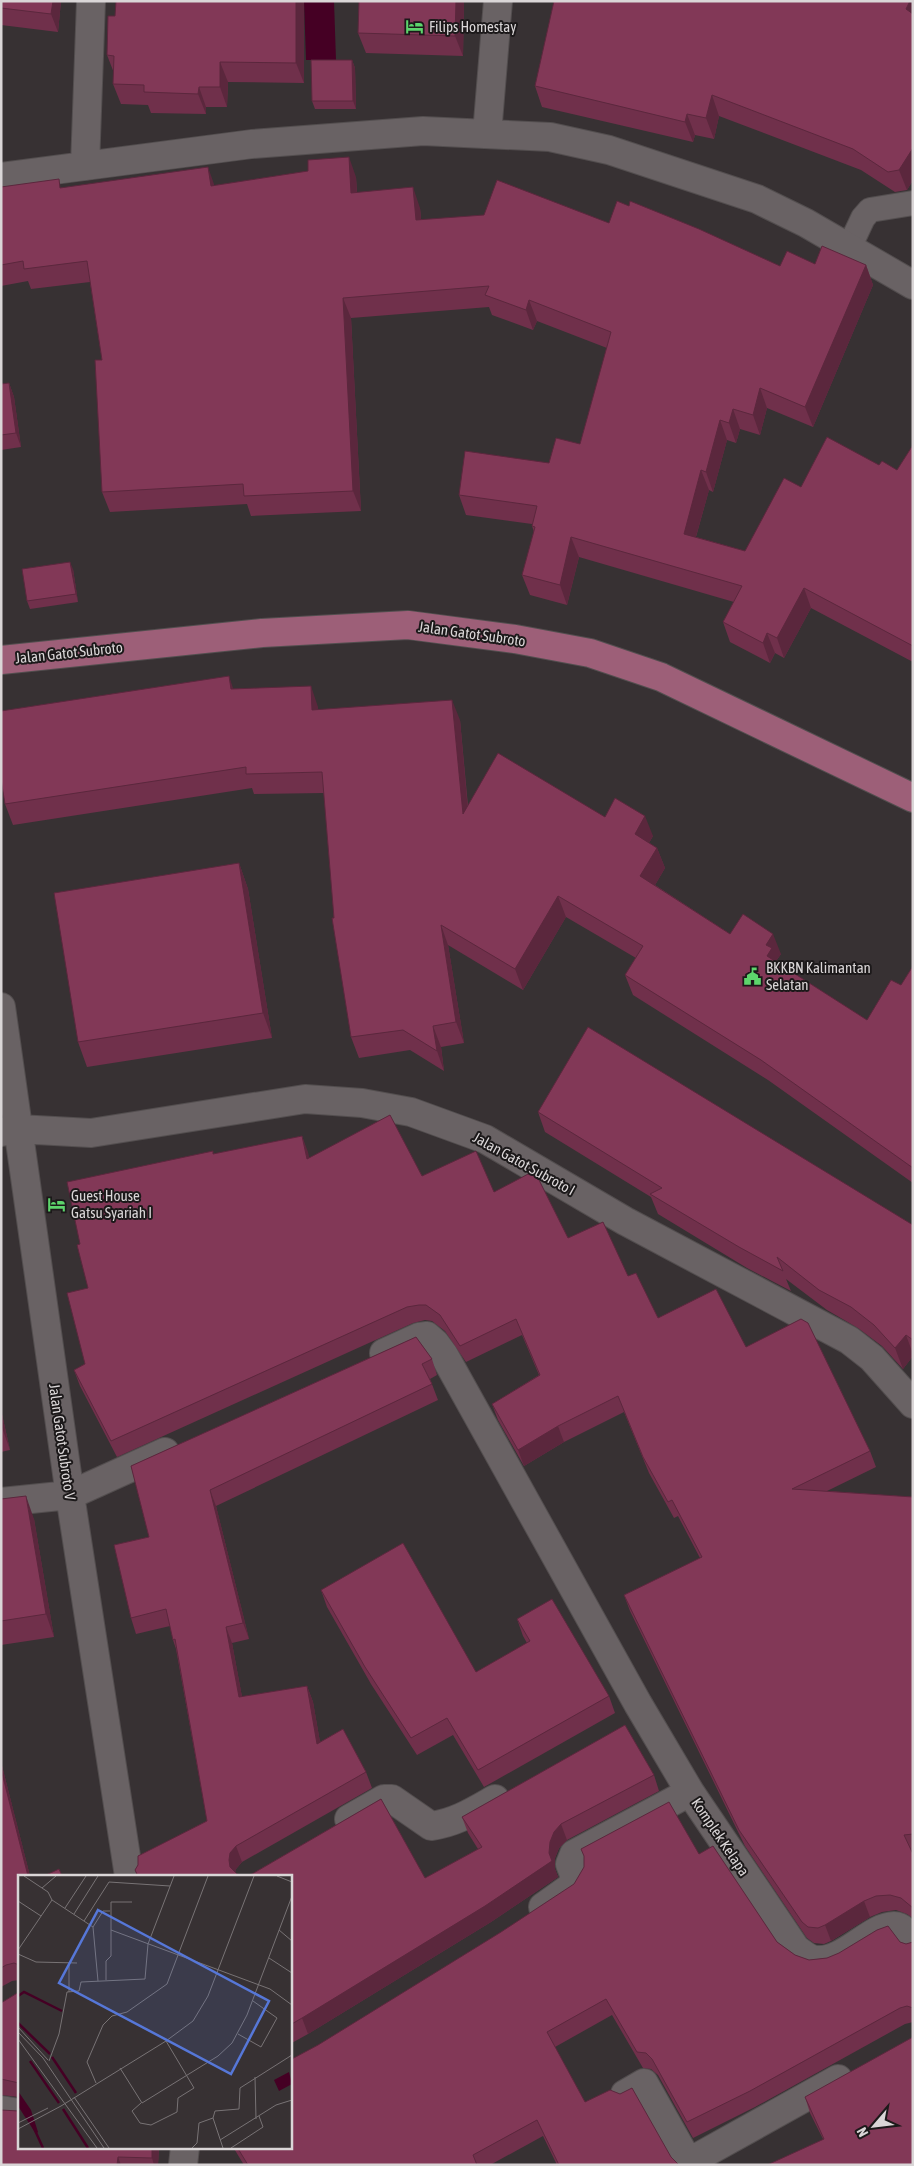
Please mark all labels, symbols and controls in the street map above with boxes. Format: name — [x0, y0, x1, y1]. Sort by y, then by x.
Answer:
hotel icon: Filips Homestay — [405, 17, 425, 37]
place label: Filips Homestay — [429, 18, 517, 35]
street label: Jalan Gatot Subroto — [417, 618, 527, 649]
street label: Jalan Gatot Subroto — [14, 638, 124, 667]
place label: BKKBN Kalimantan Selatan — [766, 959, 871, 993]
public building icon: BKKBN Kalimantan Selatan — [742, 967, 762, 987]
street label: Jalan Gatot Subroto I — [470, 1129, 578, 1199]
place label: Guest House Gatsu Syariah I — [71, 1187, 152, 1221]
hotel icon: Guest House Gatsu Syariah I — [47, 1195, 67, 1215]
street label: Jalan Gatot Subroto V — [46, 1383, 79, 1502]
street label: Komplek Kelapa — [688, 1795, 753, 1879]
inset map — [18, 1875, 291, 2148]
north arrow — [849, 2101, 899, 2151]
text: N — [854, 2125, 872, 2140]

